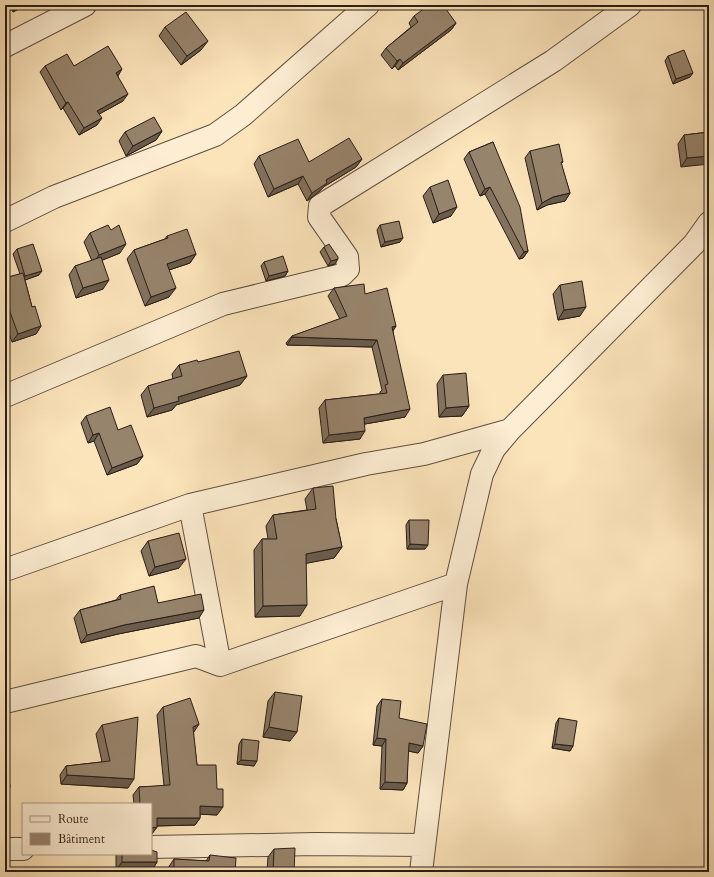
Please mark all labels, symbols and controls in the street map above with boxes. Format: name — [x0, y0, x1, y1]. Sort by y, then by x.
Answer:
legend — [22, 803, 152, 855]
text: Route — [58, 811, 89, 827]
text: Bâtiment — [58, 831, 105, 847]

